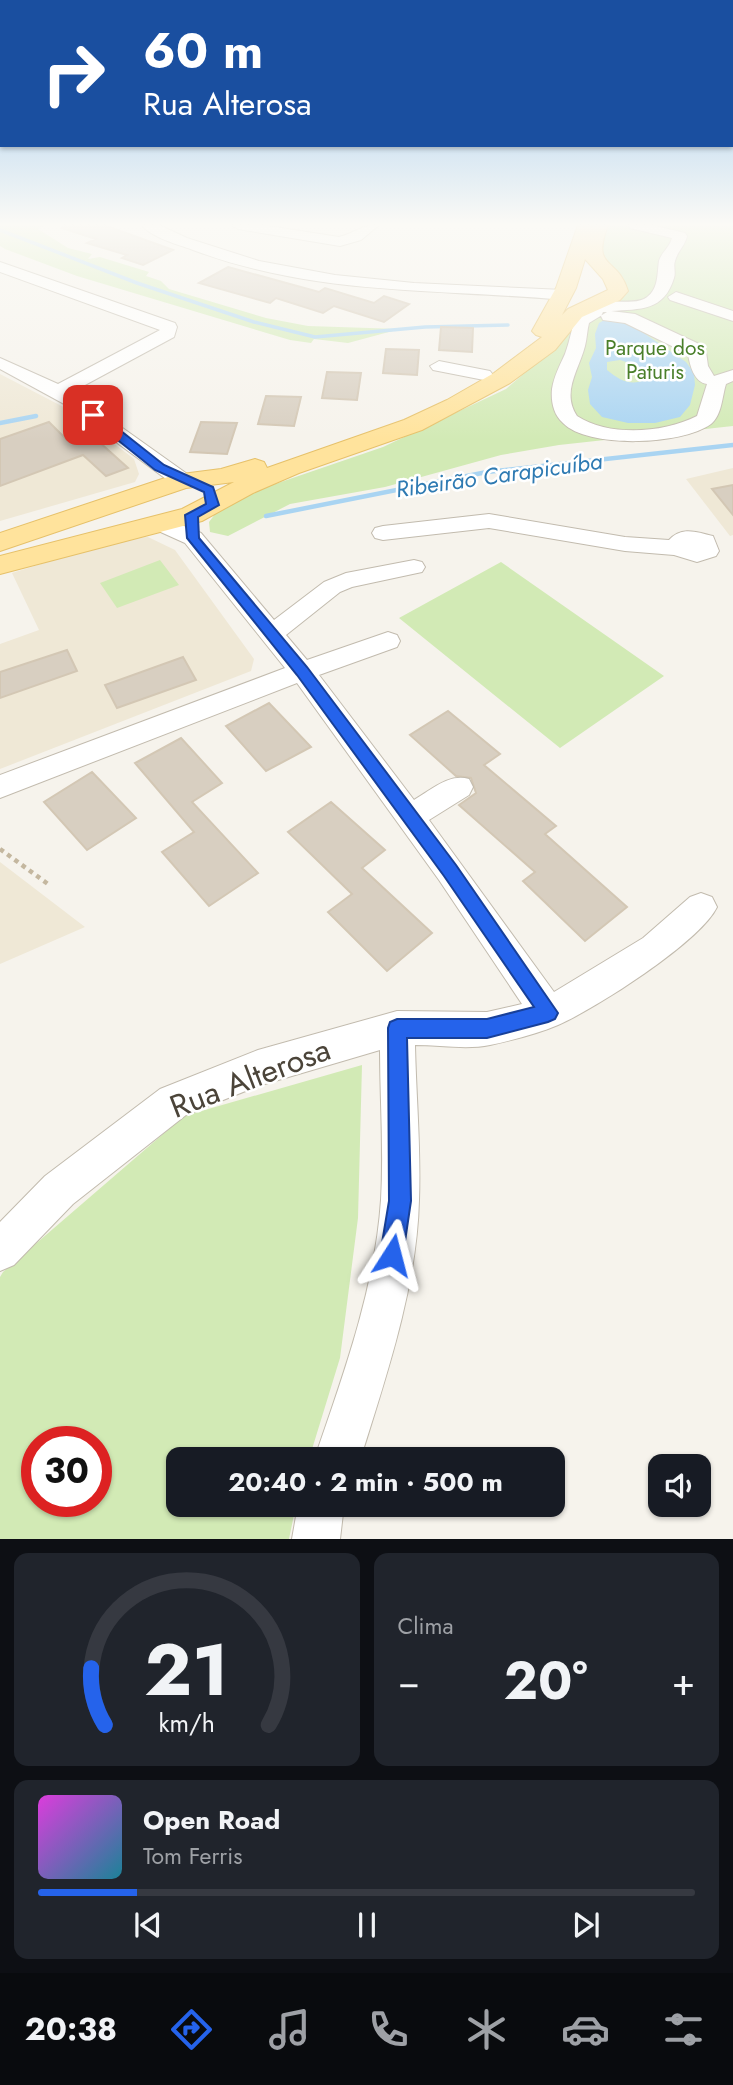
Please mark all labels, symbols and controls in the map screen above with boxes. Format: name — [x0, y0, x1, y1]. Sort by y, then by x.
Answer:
text: 60 m — [143, 16, 263, 86]
icon: right — [28, 28, 119, 119]
text: Rua Alterosa — [143, 81, 312, 127]
park label: Parque dos Paturis — [605, 333, 705, 387]
pin — [63, 385, 123, 445]
icon: arrive — [74, 396, 112, 434]
water label: Ribeirão Carapicuíba — [393, 444, 605, 506]
street label: Rua Alterosa — [163, 1026, 337, 1130]
position arrow — [355, 1218, 429, 1292]
speed limit sign: 30 — [21, 1426, 112, 1517]
map controls — [648, 1454, 711, 1517]
button: sound — [648, 1454, 711, 1517]
text: 20:40 · 2 min · 500 m — [228, 1463, 503, 1501]
text: Clima — [398, 1609, 454, 1643]
text: 21 — [144, 1618, 229, 1723]
text: 20° — [504, 1643, 588, 1719]
text: − — [398, 1654, 420, 1709]
text: + — [672, 1654, 695, 1709]
text: km/h — [158, 1705, 215, 1741]
text: Open Road — [143, 1801, 280, 1839]
text: Tom Ferris — [143, 1839, 242, 1873]
icon: previous — [129, 1906, 167, 1944]
icon: pause — [348, 1906, 386, 1944]
icon: next — [567, 1906, 605, 1944]
icon: directions — [167, 2005, 216, 2054]
icon: music — [265, 2005, 314, 2054]
icon: phone — [364, 2005, 413, 2054]
icon: climate — [462, 2005, 511, 2054]
icon: car — [561, 2005, 610, 2054]
icon: filters — [659, 2005, 708, 2054]
text: 20:38 — [25, 2006, 117, 2052]

